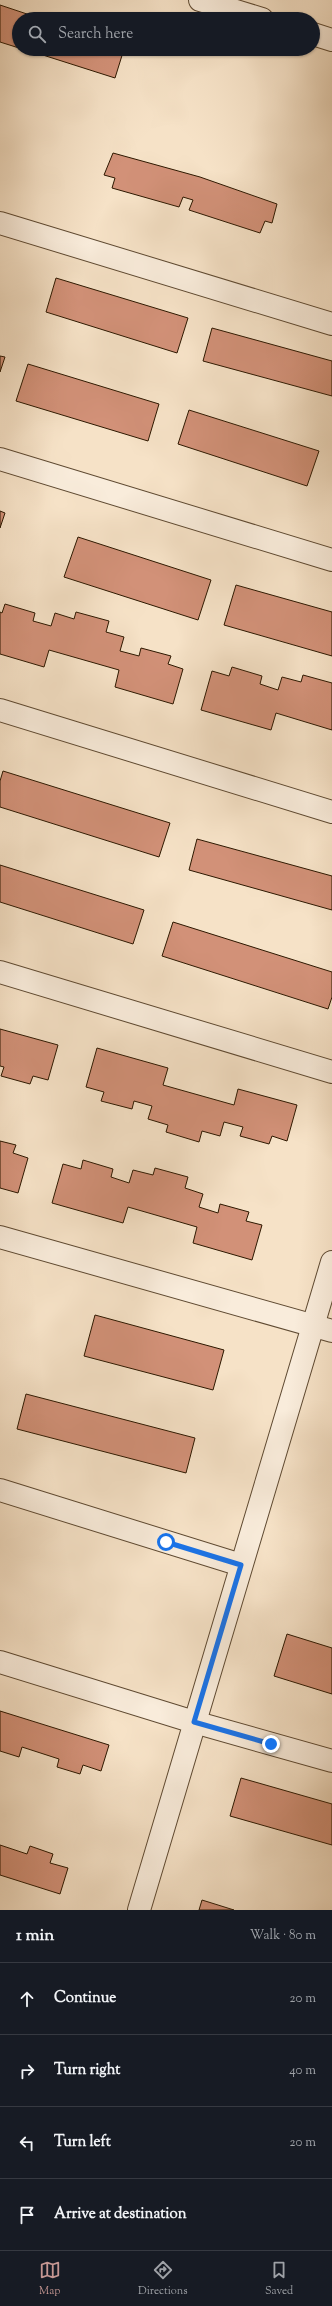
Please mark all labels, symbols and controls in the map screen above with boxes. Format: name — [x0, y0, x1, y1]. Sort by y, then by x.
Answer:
search box — [12, 12, 320, 56]
icon: search — [26, 23, 48, 45]
text: Search here — [58, 24, 133, 45]
route start — [157, 1533, 175, 1551]
route end — [262, 1735, 280, 1753]
text: 1 min — [16, 1924, 54, 1948]
text: Walk · 80 m — [250, 1927, 316, 1945]
icon: ahead — [16, 1988, 38, 2010]
text: Continue — [54, 1988, 116, 2009]
text: 20 m — [290, 1990, 316, 2008]
icon: right — [16, 2060, 38, 2082]
text: Turn right — [54, 2060, 120, 2081]
text: 40 m — [289, 2062, 316, 2080]
icon: left — [16, 2132, 38, 2154]
text: Turn left — [54, 2132, 111, 2153]
text: 20 m — [290, 2134, 316, 2152]
icon: arrive — [16, 2204, 38, 2226]
text: Arrive at destination — [54, 2204, 187, 2225]
tab: Map — [39, 2259, 61, 2299]
tab: Directions — [138, 2259, 188, 2299]
tab: Saved — [265, 2259, 293, 2299]

